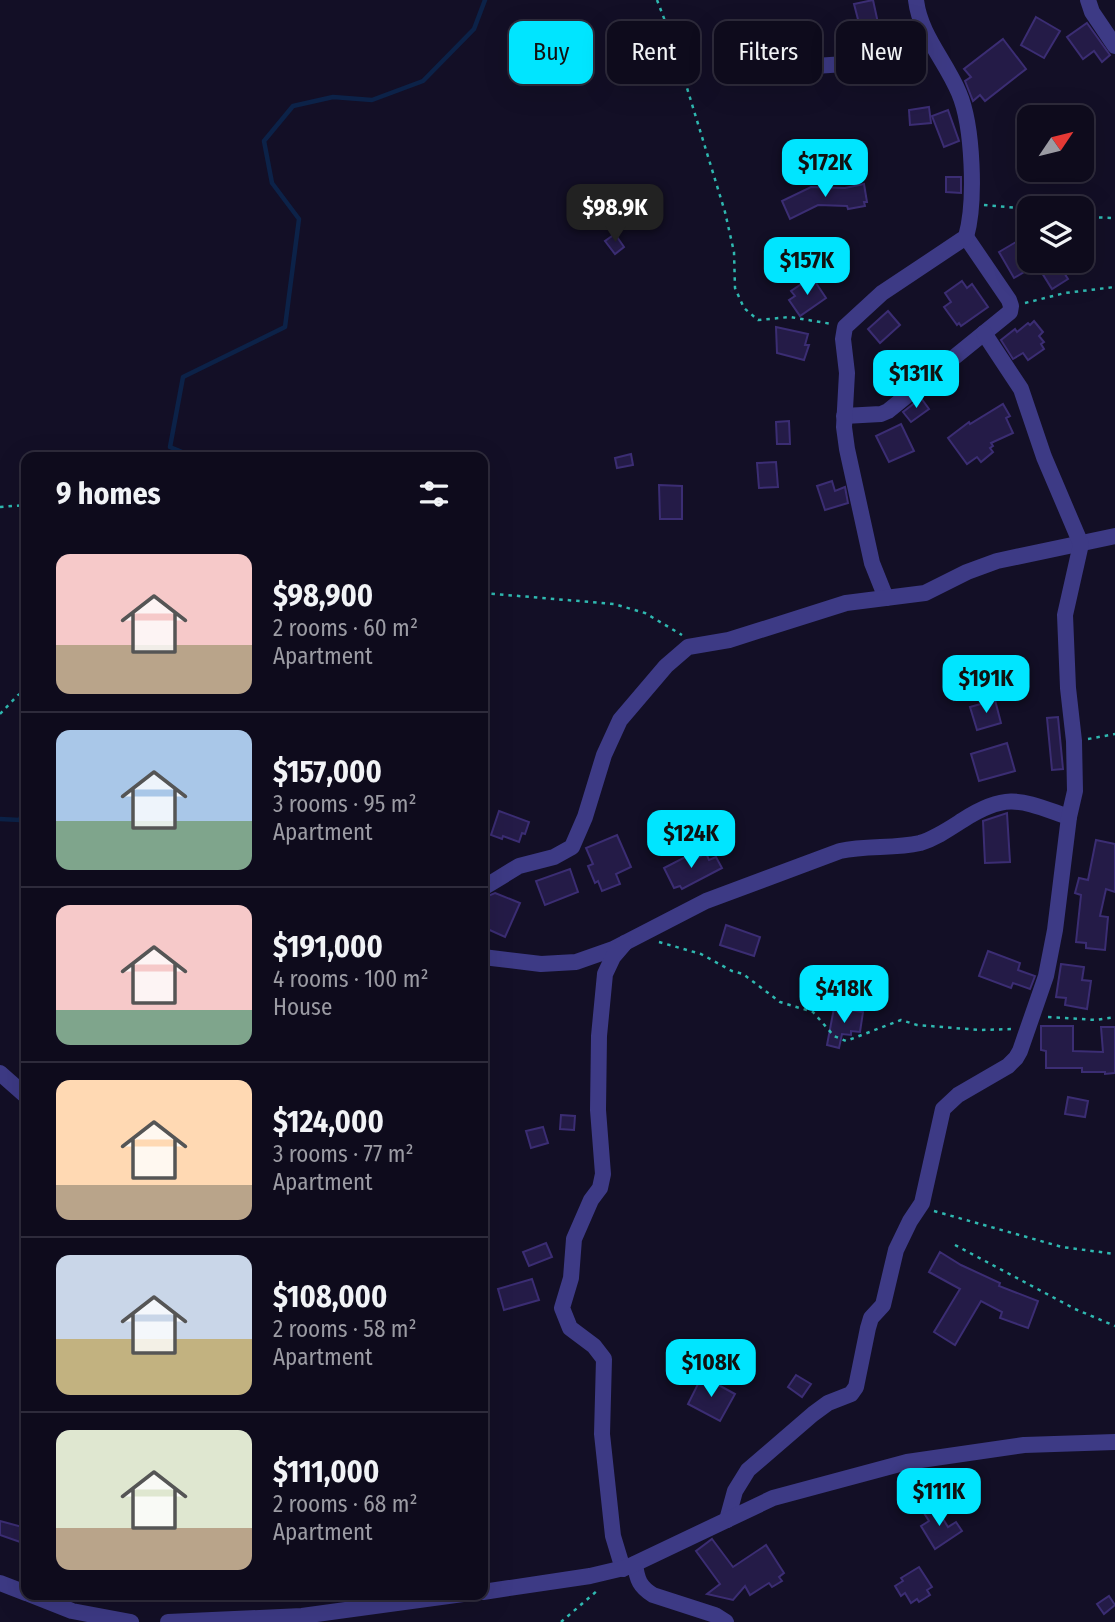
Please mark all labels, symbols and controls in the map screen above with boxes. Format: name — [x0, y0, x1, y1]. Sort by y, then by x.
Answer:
chip: Buy — [509, 21, 593, 84]
chip: Rent — [607, 21, 700, 84]
chip: Filters — [714, 21, 822, 84]
chip: New — [836, 21, 926, 84]
north arrow — [1017, 105, 1094, 182]
map controls — [1017, 105, 1094, 273]
pin: $172K — [776, 140, 874, 199]
text: $172K — [798, 148, 852, 176]
pin: $98.9K — [558, 184, 672, 244]
text: $98.9K — [582, 193, 648, 221]
button: layers — [1017, 196, 1094, 273]
pin: $157K — [758, 238, 856, 297]
text: $157K — [780, 246, 834, 274]
pin: $131K — [867, 350, 965, 410]
text: $131K — [889, 359, 943, 387]
icon: filters — [415, 475, 453, 513]
text: 9 homes — [56, 476, 161, 512]
text: $98,900 — [273, 578, 373, 614]
icon: home — [112, 582, 196, 666]
text: 2 rooms · 60 m² — [273, 614, 418, 642]
text: Apartment — [273, 642, 373, 670]
pin: $191K — [937, 656, 1035, 715]
text: $191K — [959, 664, 1014, 692]
text: $157,000 — [273, 754, 382, 790]
icon: home — [112, 758, 196, 842]
text: 3 rooms · 95 m² — [273, 790, 417, 818]
pin: $124K — [642, 810, 740, 870]
text: Apartment — [273, 818, 373, 846]
text: $124K — [663, 819, 719, 847]
text: $191,000 — [273, 929, 383, 965]
icon: home — [112, 933, 196, 1017]
text: 4 rooms · 100 m² — [273, 965, 429, 993]
pin: $418K — [795, 965, 893, 1025]
text: $418K — [816, 974, 872, 1002]
text: House — [273, 993, 332, 1021]
text: $124,000 — [273, 1104, 384, 1140]
icon: home — [112, 1108, 196, 1192]
text: 3 rooms · 77 m² — [273, 1140, 414, 1168]
text: Apartment — [273, 1168, 373, 1196]
text: $108,000 — [273, 1279, 387, 1315]
icon: home — [112, 1283, 196, 1367]
text: 2 rooms · 58 m² — [273, 1315, 417, 1343]
pin: $108K — [662, 1340, 760, 1399]
text: Apartment — [273, 1343, 373, 1371]
text: $108K — [682, 1348, 740, 1376]
text: $111,000 — [273, 1454, 379, 1490]
icon: home — [112, 1458, 196, 1542]
pin: $111K — [890, 1468, 988, 1528]
text: $111K — [913, 1477, 965, 1505]
text: 2 rooms · 68 m² — [273, 1490, 418, 1518]
text: Apartment — [273, 1518, 373, 1546]

